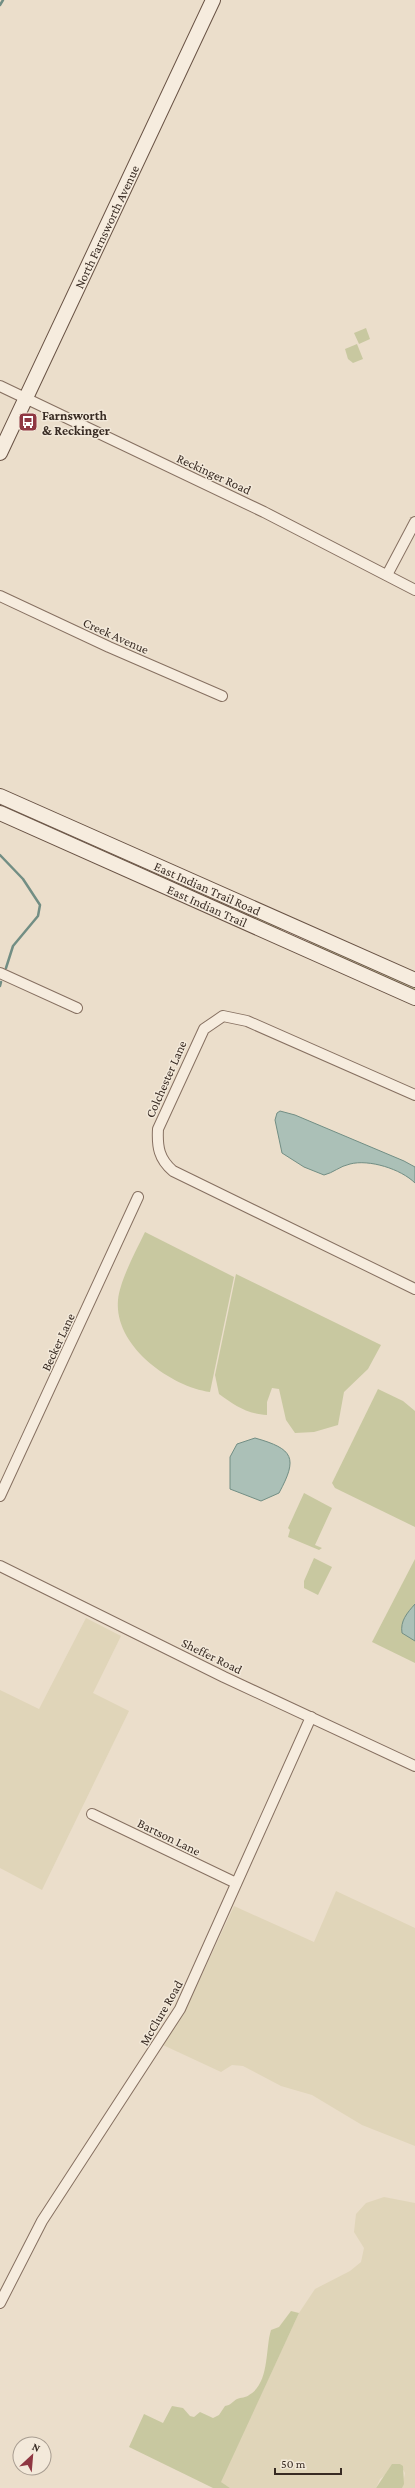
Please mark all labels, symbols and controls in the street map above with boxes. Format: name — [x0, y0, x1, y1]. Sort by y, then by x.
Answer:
street label: North Farnsworth Avenue — [71, 162, 142, 291]
place label: Farnsworth & Reckinger — [42, 408, 111, 438]
bus stop icon: Farnsworth & Reckinger — [17, 411, 39, 433]
street label: Reckinger Road — [175, 450, 254, 498]
street label: Creek Avenue — [81, 615, 151, 657]
street label: East Indian Trail Road — [152, 858, 264, 918]
street label: East Indian Trail — [165, 881, 249, 931]
street label: Colchester Lane — [142, 1038, 190, 1120]
street label: Becker Lane — [38, 1310, 78, 1373]
street label: Sheffer Road — [179, 1635, 245, 1677]
street label: Bartson Lane — [135, 1815, 203, 1859]
street label: McClure Road — [136, 1978, 186, 2048]
north arrow — [12, 2436, 52, 2476]
text: N — [30, 2440, 43, 2454]
scale bar — [275, 2450, 341, 2476]
text: 50 m — [281, 2457, 306, 2471]

